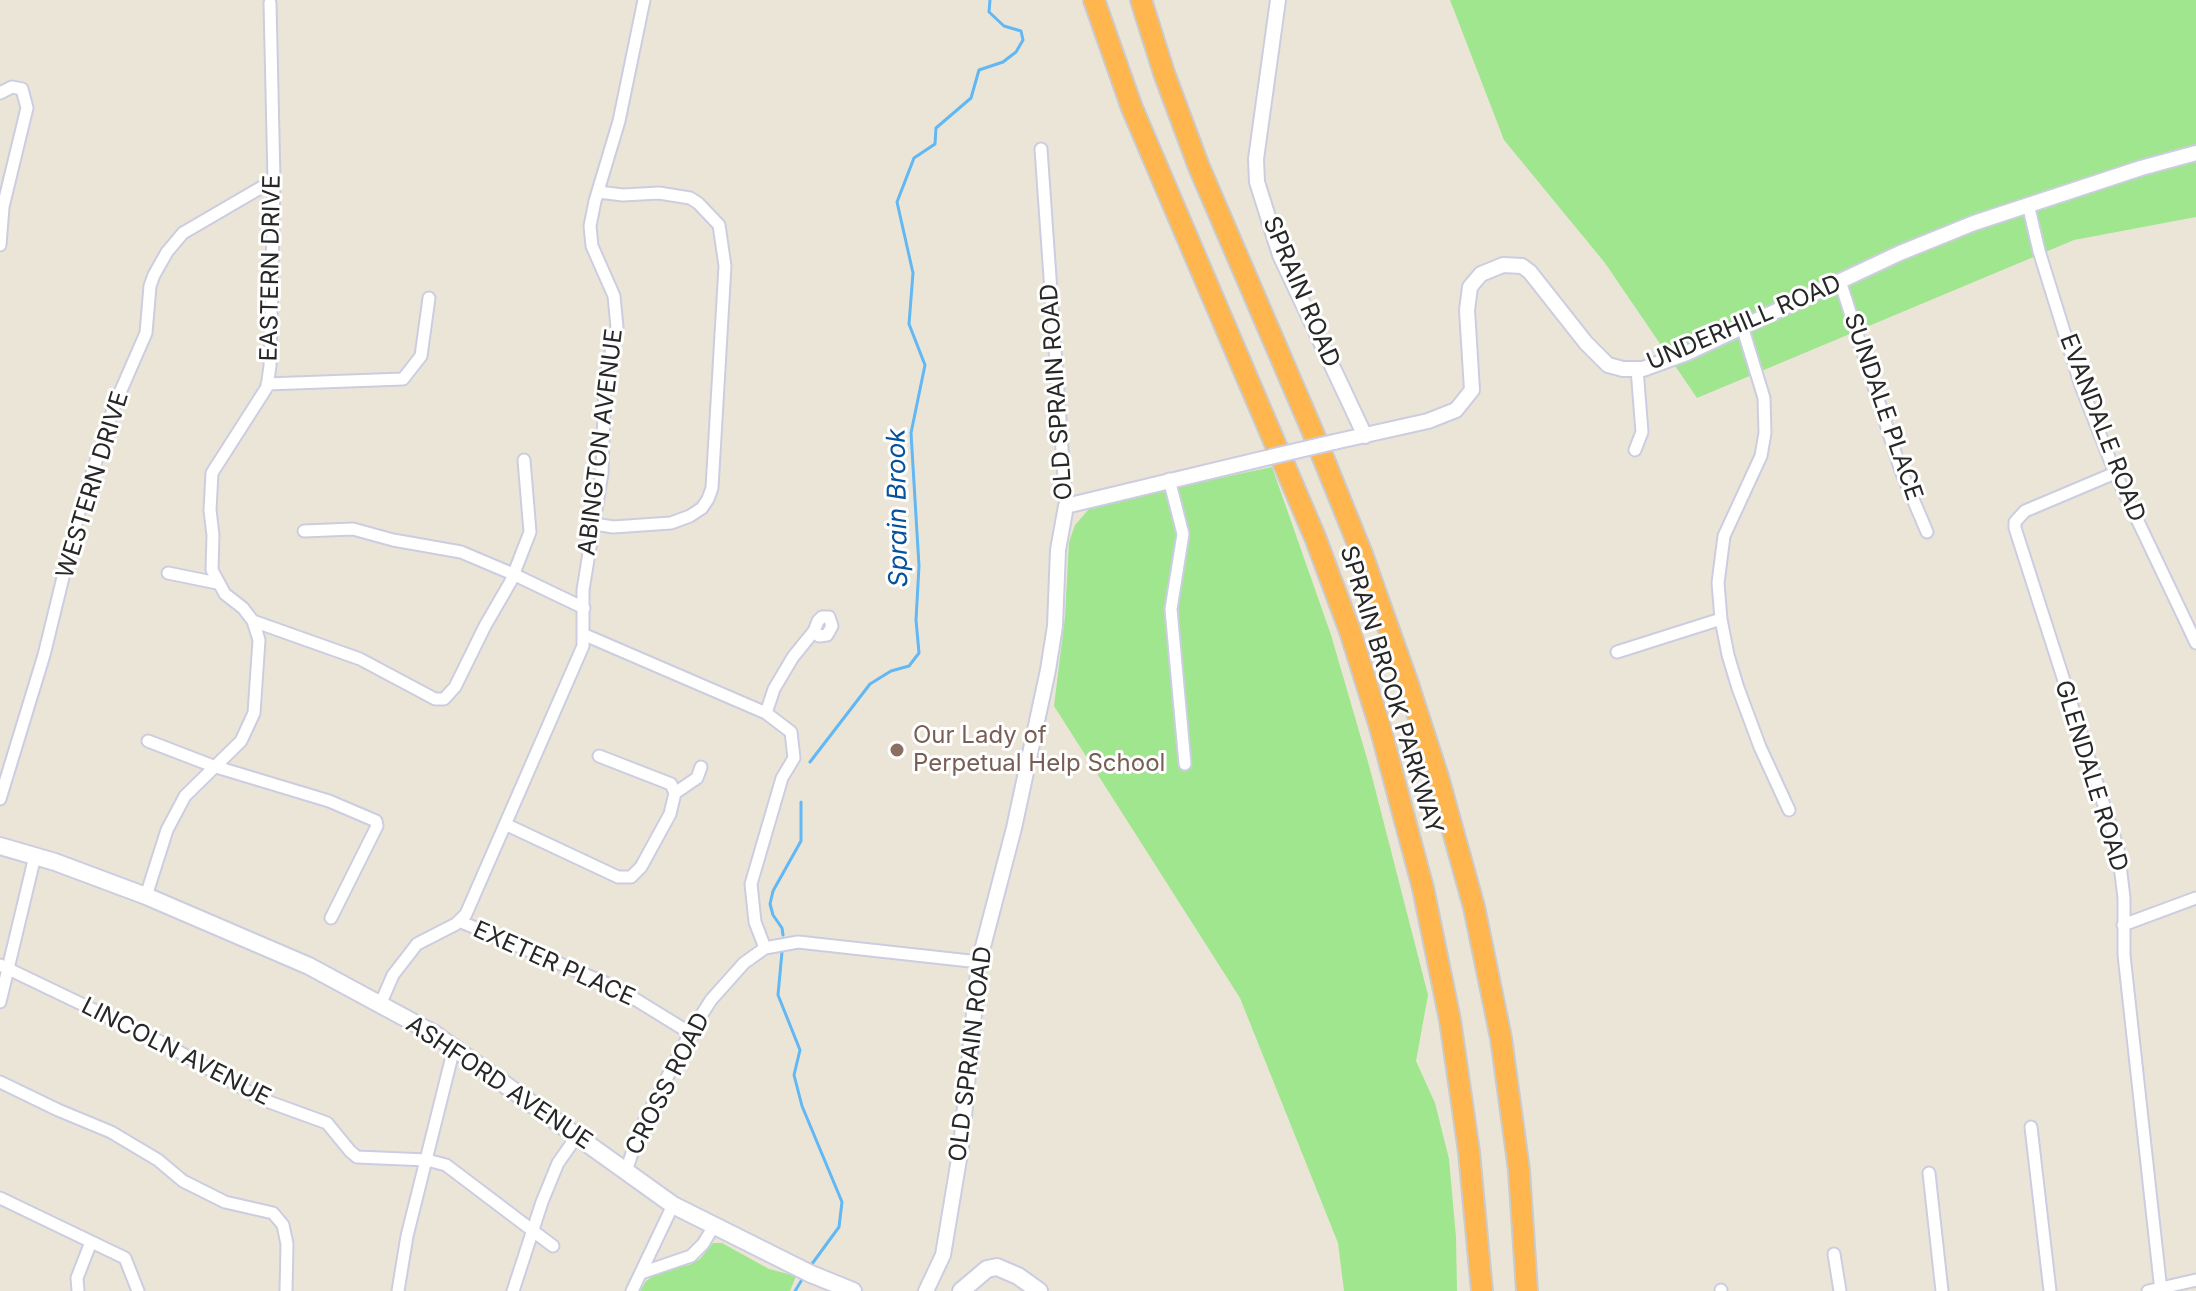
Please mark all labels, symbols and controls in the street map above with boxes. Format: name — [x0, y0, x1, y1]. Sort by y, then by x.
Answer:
street label: EASTERN DRIVE — [255, 174, 287, 362]
street label: SPRAIN ROAD — [1256, 212, 1346, 372]
street label: UNDERHILL ROAD — [1643, 269, 1845, 377]
street label: OLD SPRAIN ROAD — [1035, 283, 1079, 501]
street label: SUNDALE PLACE — [1838, 310, 1928, 504]
street label: ABINGTON AVENUE — [573, 327, 629, 557]
street label: EVANDALE ROAD — [2053, 330, 2151, 526]
street label: WESTERN DRIVE — [51, 388, 135, 582]
water label: Sprain Brook — [881, 428, 915, 588]
street label: SPRAIN BROOK PARKWAY — [1333, 542, 1449, 838]
street label: GLENDALE ROAD — [2048, 677, 2134, 875]
place label: Our Lady of Perpetual Help School — [913, 722, 1165, 778]
marker: Our Lady of Perpetual Help School — [888, 741, 906, 759]
street label: EXETER PLACE — [469, 915, 639, 1013]
street label: OLD SPRAIN ROAD — [943, 945, 999, 1163]
street label: LINCOLN AVENUE — [77, 992, 275, 1112]
street label: CROSS ROAD — [620, 1008, 716, 1160]
street label: ASHFORD AVENUE — [401, 1010, 597, 1156]

